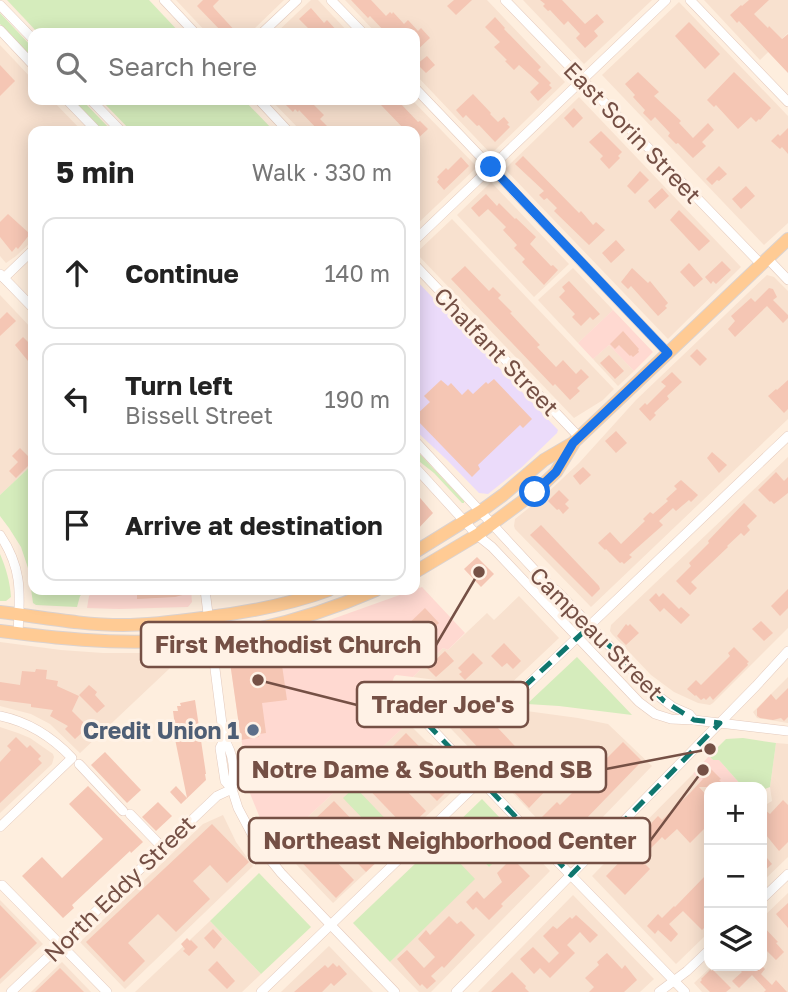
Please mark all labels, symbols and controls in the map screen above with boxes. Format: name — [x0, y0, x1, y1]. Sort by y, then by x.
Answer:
search box — [28, 28, 420, 105]
icon: search — [52, 48, 90, 86]
text: Search here — [108, 51, 257, 82]
street label: East Sorin Street — [558, 56, 708, 208]
route end — [475, 151, 506, 182]
text: 5 min — [56, 154, 134, 190]
text: Walk · 330 m — [252, 158, 392, 186]
icon: ahead — [58, 254, 96, 292]
text: Continue — [125, 258, 239, 289]
text: 140 m — [324, 259, 390, 287]
street label: Chalfant Street — [429, 281, 565, 421]
text: Turn left — [125, 370, 233, 401]
icon: left — [58, 380, 96, 418]
text: 190 m — [325, 385, 390, 413]
text: Bissell Street — [125, 401, 273, 429]
route start — [519, 476, 550, 507]
icon: arrive — [58, 506, 96, 544]
text: Arrive at destination — [125, 510, 383, 541]
street label: Campeau Street — [524, 560, 670, 706]
callout: First Methodist Church — [141, 622, 436, 667]
text: First Methodist Church — [155, 629, 421, 658]
callout: Trader Joe's — [357, 682, 528, 727]
text: Trader Joe's — [371, 689, 515, 718]
place label: Credit Union 1 — [83, 716, 239, 744]
marker: Credit Union 1 — [245, 722, 261, 738]
callout: Notre Dame & South Bend SB — [238, 747, 606, 792]
text: Notre Dame & South Bend SB — [252, 754, 592, 783]
map controls — [704, 782, 767, 971]
button: + — [704, 782, 767, 845]
street label: North Eddy Street — [38, 809, 200, 967]
callout: Northeast Neighborhood Center — [249, 818, 650, 863]
text: Northeast Neighborhood Center — [263, 825, 637, 854]
button: − — [704, 845, 767, 908]
button: layers — [704, 908, 767, 971]

